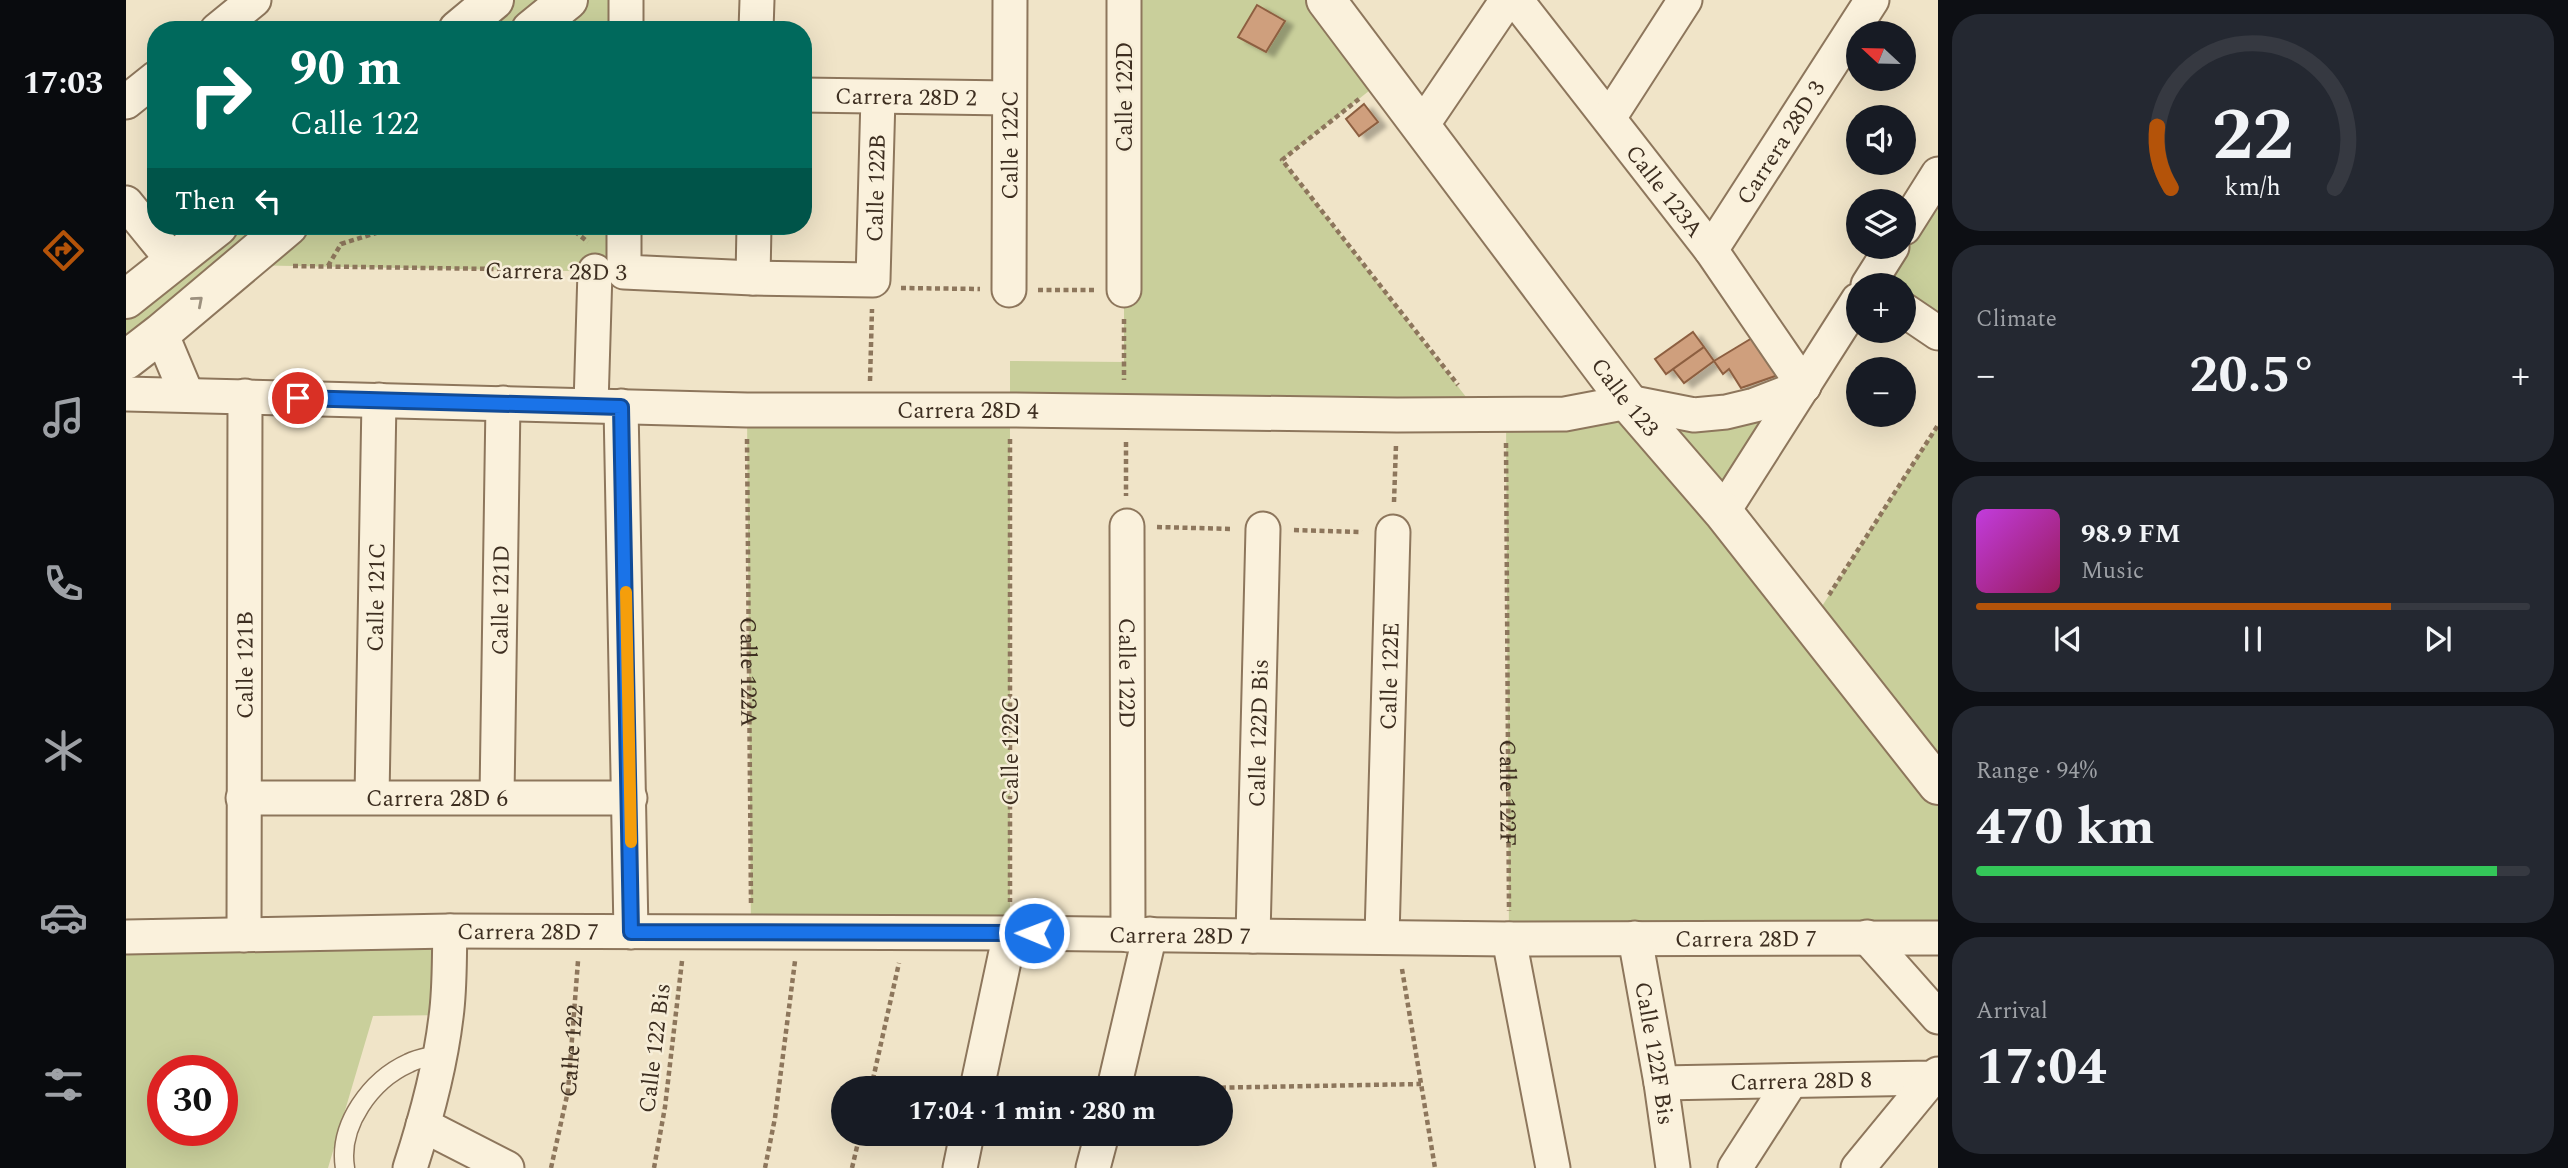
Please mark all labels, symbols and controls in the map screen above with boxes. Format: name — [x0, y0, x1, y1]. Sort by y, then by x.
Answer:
north arrow — [1846, 21, 1916, 91]
map controls — [1846, 21, 1916, 427]
text: 90 m — [290, 32, 401, 107]
street label: Calle 122D — [1108, 42, 1143, 152]
icon: right — [175, 49, 266, 140]
text: 17:03 — [23, 59, 103, 108]
street label: Carrera 28D 3 — [1728, 74, 1835, 212]
street label: Carrera 28D 2 — [835, 79, 977, 117]
text: 22 — [2212, 82, 2294, 193]
street label: Calle 122C — [993, 90, 1029, 200]
text: Calle 122 — [290, 100, 419, 149]
button: sound — [1846, 105, 1916, 175]
street label: Calle 122B — [858, 134, 896, 243]
street label: Calle 123A — [1616, 138, 1711, 246]
text: km/h — [2225, 169, 2281, 207]
text: Then — [175, 181, 235, 221]
icon: left — [249, 182, 287, 220]
button: layers — [1846, 189, 1916, 259]
icon: directions — [39, 226, 88, 275]
street label: Carrera 28D 3 — [485, 254, 627, 291]
button: + — [1846, 273, 1916, 343]
one-way arrow — [190, 297, 203, 309]
text: Climate — [1976, 302, 2057, 337]
text: 20.5° — [2189, 336, 2317, 415]
text: − — [1976, 347, 1995, 405]
text: + — [2511, 347, 2530, 405]
street label: Calle 123 — [1581, 351, 1667, 445]
button: − — [1846, 357, 1916, 427]
pin — [268, 368, 328, 428]
icon: arrive — [279, 379, 317, 417]
icon: music — [39, 393, 88, 442]
street label: Carrera 28D 4 — [897, 394, 1039, 429]
text: 98.9 FM — [2081, 514, 2181, 554]
street label: Calle 121C — [359, 542, 395, 652]
street label: Calle 121D — [483, 544, 520, 656]
text: Music — [2081, 554, 2144, 589]
icon: phone — [39, 559, 88, 608]
street label: Calle 121B — [228, 611, 264, 719]
street label: Calle 122A — [730, 617, 765, 727]
street label: Calle 122D — [1108, 618, 1143, 728]
icon: previous — [2049, 620, 2087, 658]
icon: pause — [2234, 620, 2272, 658]
icon: next — [2419, 620, 2457, 658]
street label: Calle 122E — [1372, 622, 1410, 730]
street label: Calle 122D Bis — [1240, 658, 1279, 808]
street label: Calle 122C — [994, 696, 1029, 806]
icon: climate — [39, 726, 88, 775]
street label: Calle 122F — [1489, 739, 1525, 847]
text: Range · 94% — [1976, 754, 2097, 789]
street label: Carrera 28D 6 — [366, 782, 508, 817]
text: 470 km — [1976, 788, 2155, 867]
icon: car — [39, 893, 88, 942]
position arrow — [997, 896, 1071, 970]
street label: Carrera 28D 7 — [457, 915, 599, 951]
street label: Carrera 28D 7 — [1109, 918, 1251, 955]
street label: Carrera 28D 7 — [1675, 922, 1817, 958]
street label: Calle 122F Bis — [1624, 979, 1683, 1127]
street label: Calle 122 Bis — [630, 981, 681, 1115]
text: Arrival — [1976, 994, 2048, 1029]
street label: Calle 122 — [552, 1003, 594, 1099]
text: 17:04 — [1976, 1028, 2107, 1107]
speed limit sign: 30 — [147, 1055, 238, 1146]
icon: filters — [39, 1060, 88, 1109]
street label: Carrera 28D 8 — [1730, 1063, 1872, 1101]
text: 17:04 · 1 min · 280 m — [908, 1091, 1156, 1131]

